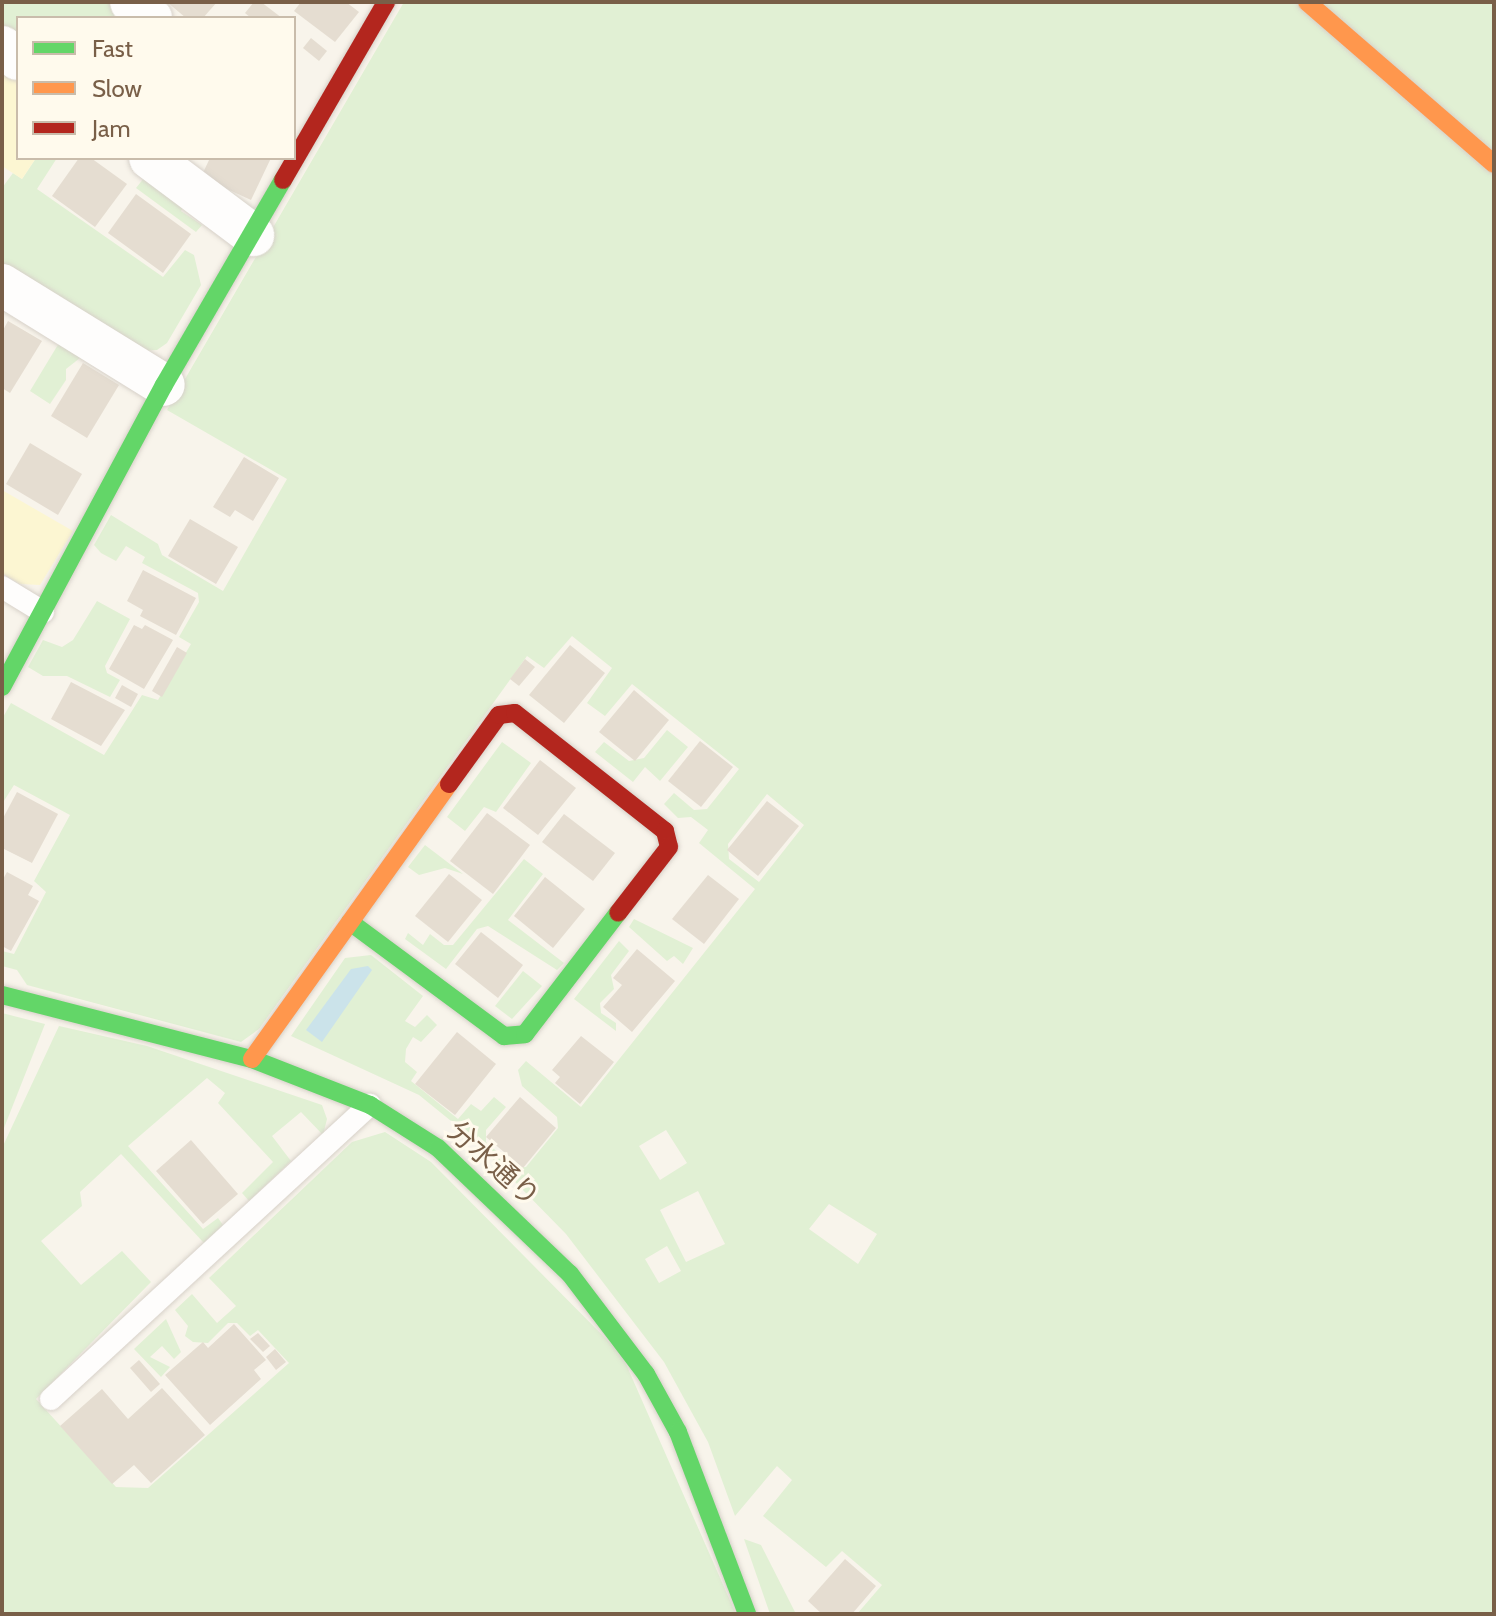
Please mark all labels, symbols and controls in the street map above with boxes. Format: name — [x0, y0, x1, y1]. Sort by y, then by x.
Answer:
legend — [16, 16, 296, 160]
text: Fast — [92, 34, 133, 63]
text: Slow — [92, 74, 142, 103]
text: Jam — [92, 114, 130, 143]
street label: 分水通り — [441, 1113, 547, 1213]

